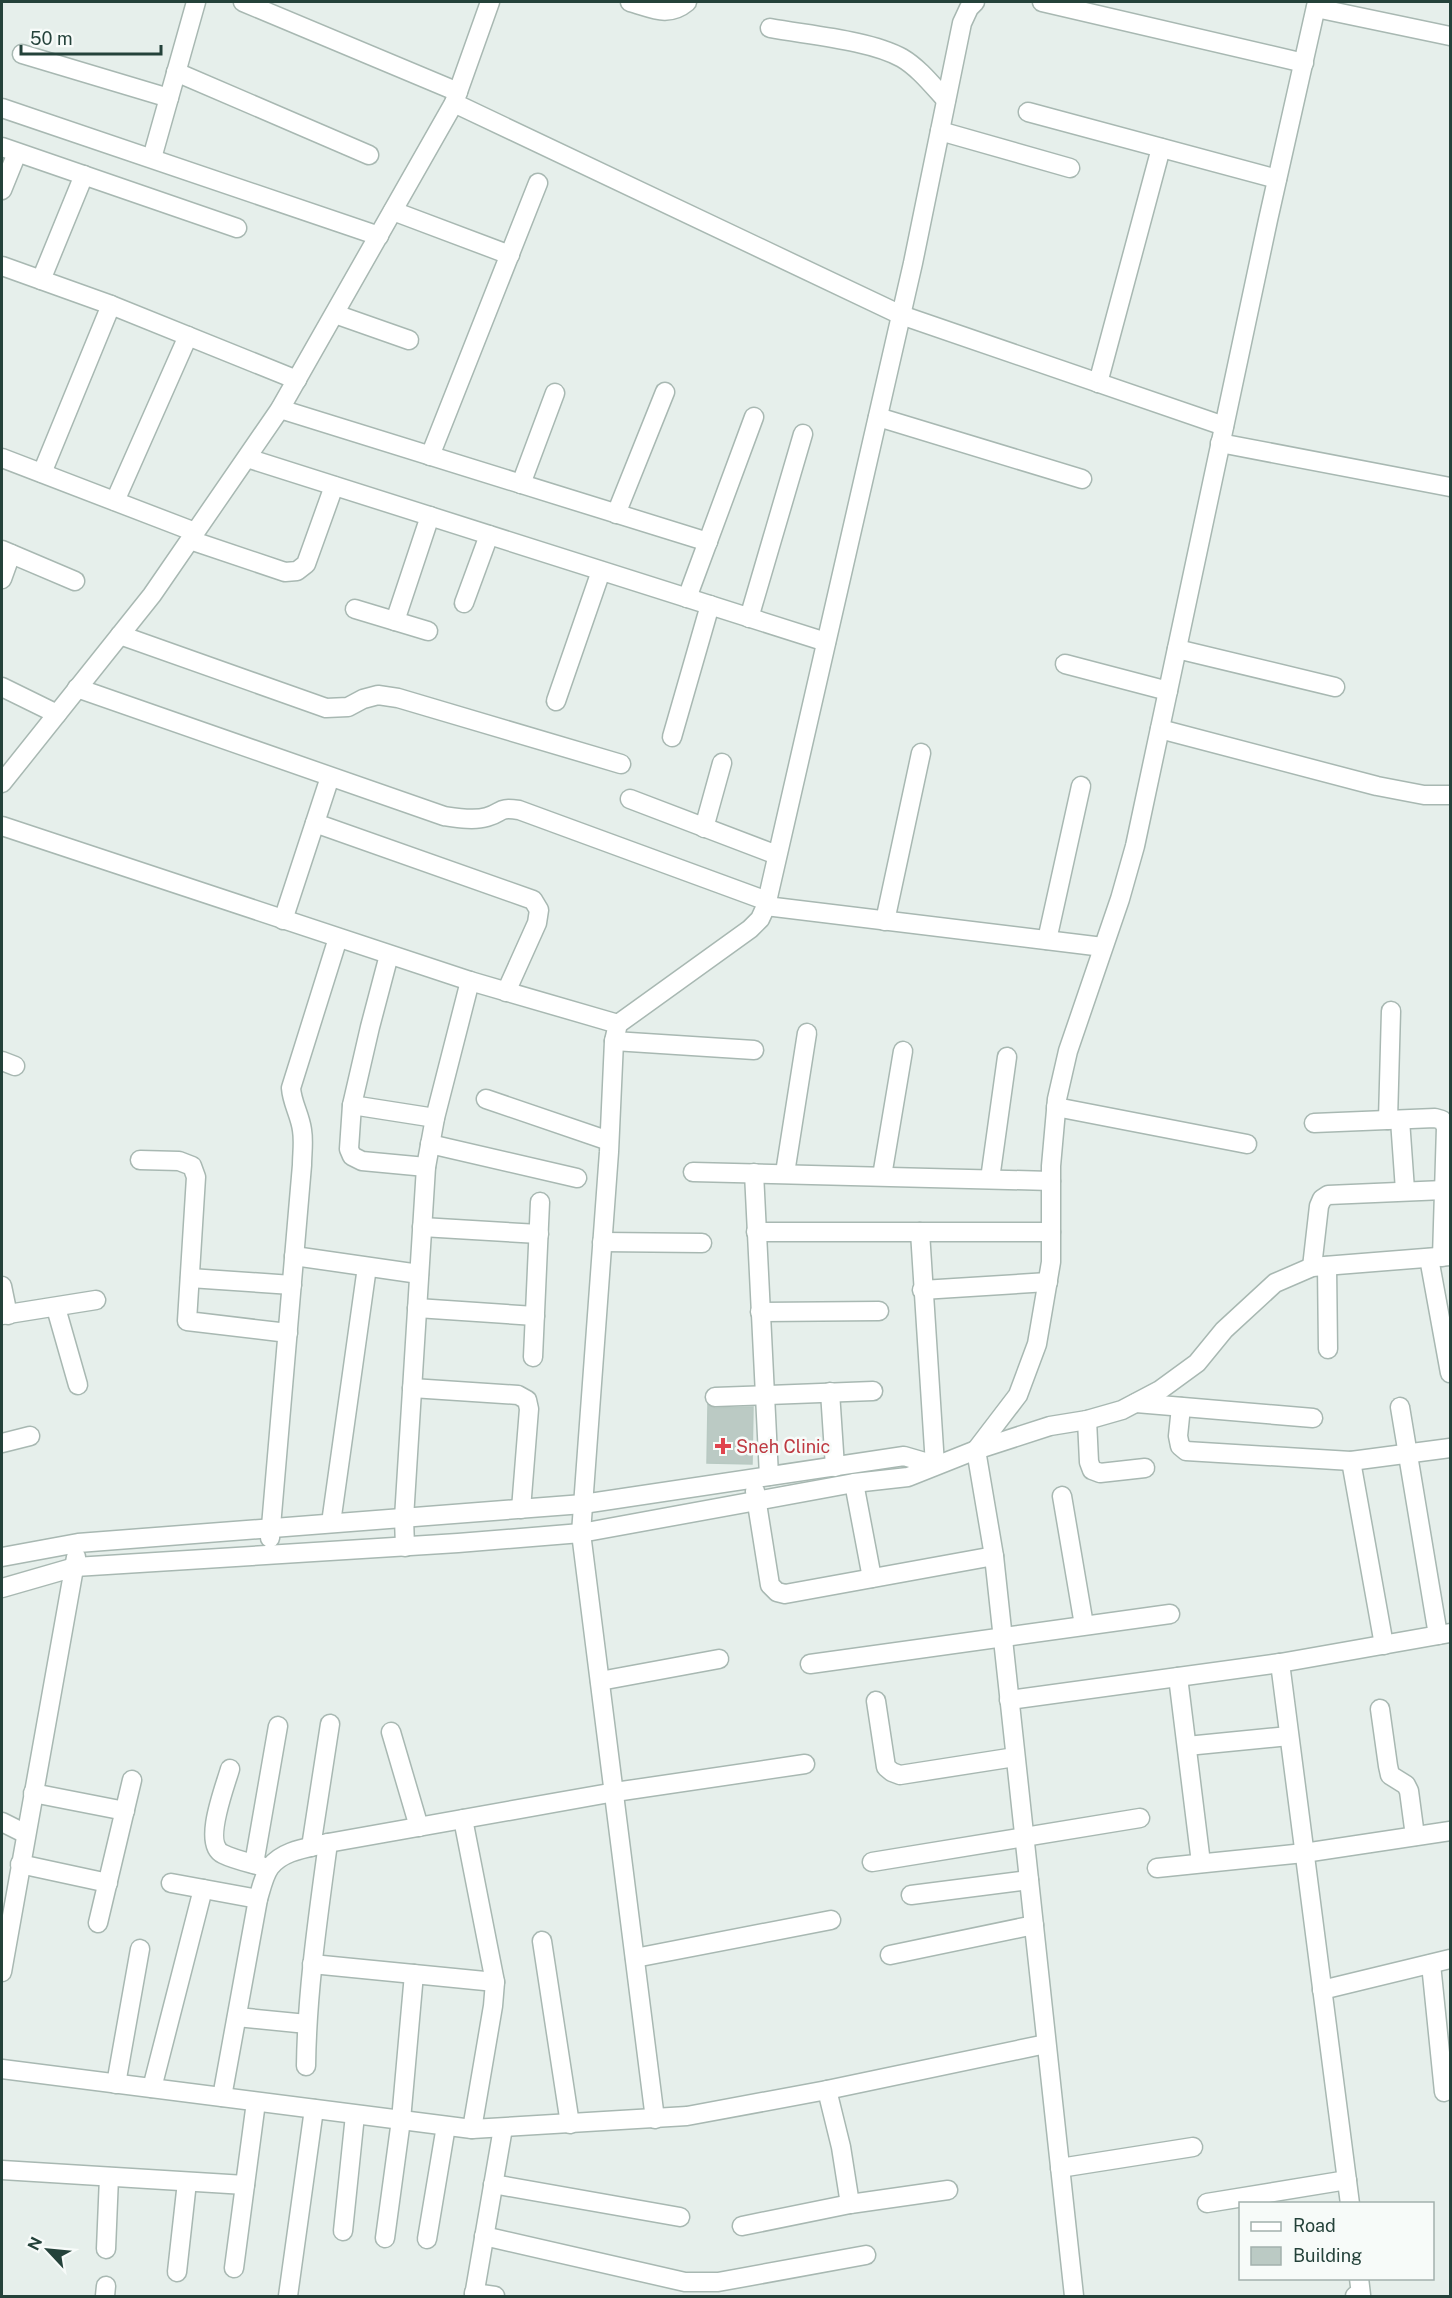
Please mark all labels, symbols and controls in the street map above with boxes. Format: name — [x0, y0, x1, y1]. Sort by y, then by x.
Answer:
scale bar — [21, 18, 160, 56]
text: 50 m — [30, 28, 73, 49]
place label: Sneh Clinic — [736, 1436, 830, 1457]
marker: Sneh Clinic — [714, 1437, 732, 1455]
legend — [1239, 2202, 1434, 2280]
text: Road — [1293, 2215, 1336, 2236]
north arrow — [18, 2220, 78, 2280]
text: N — [24, 2234, 46, 2253]
text: Building — [1293, 2245, 1362, 2266]

